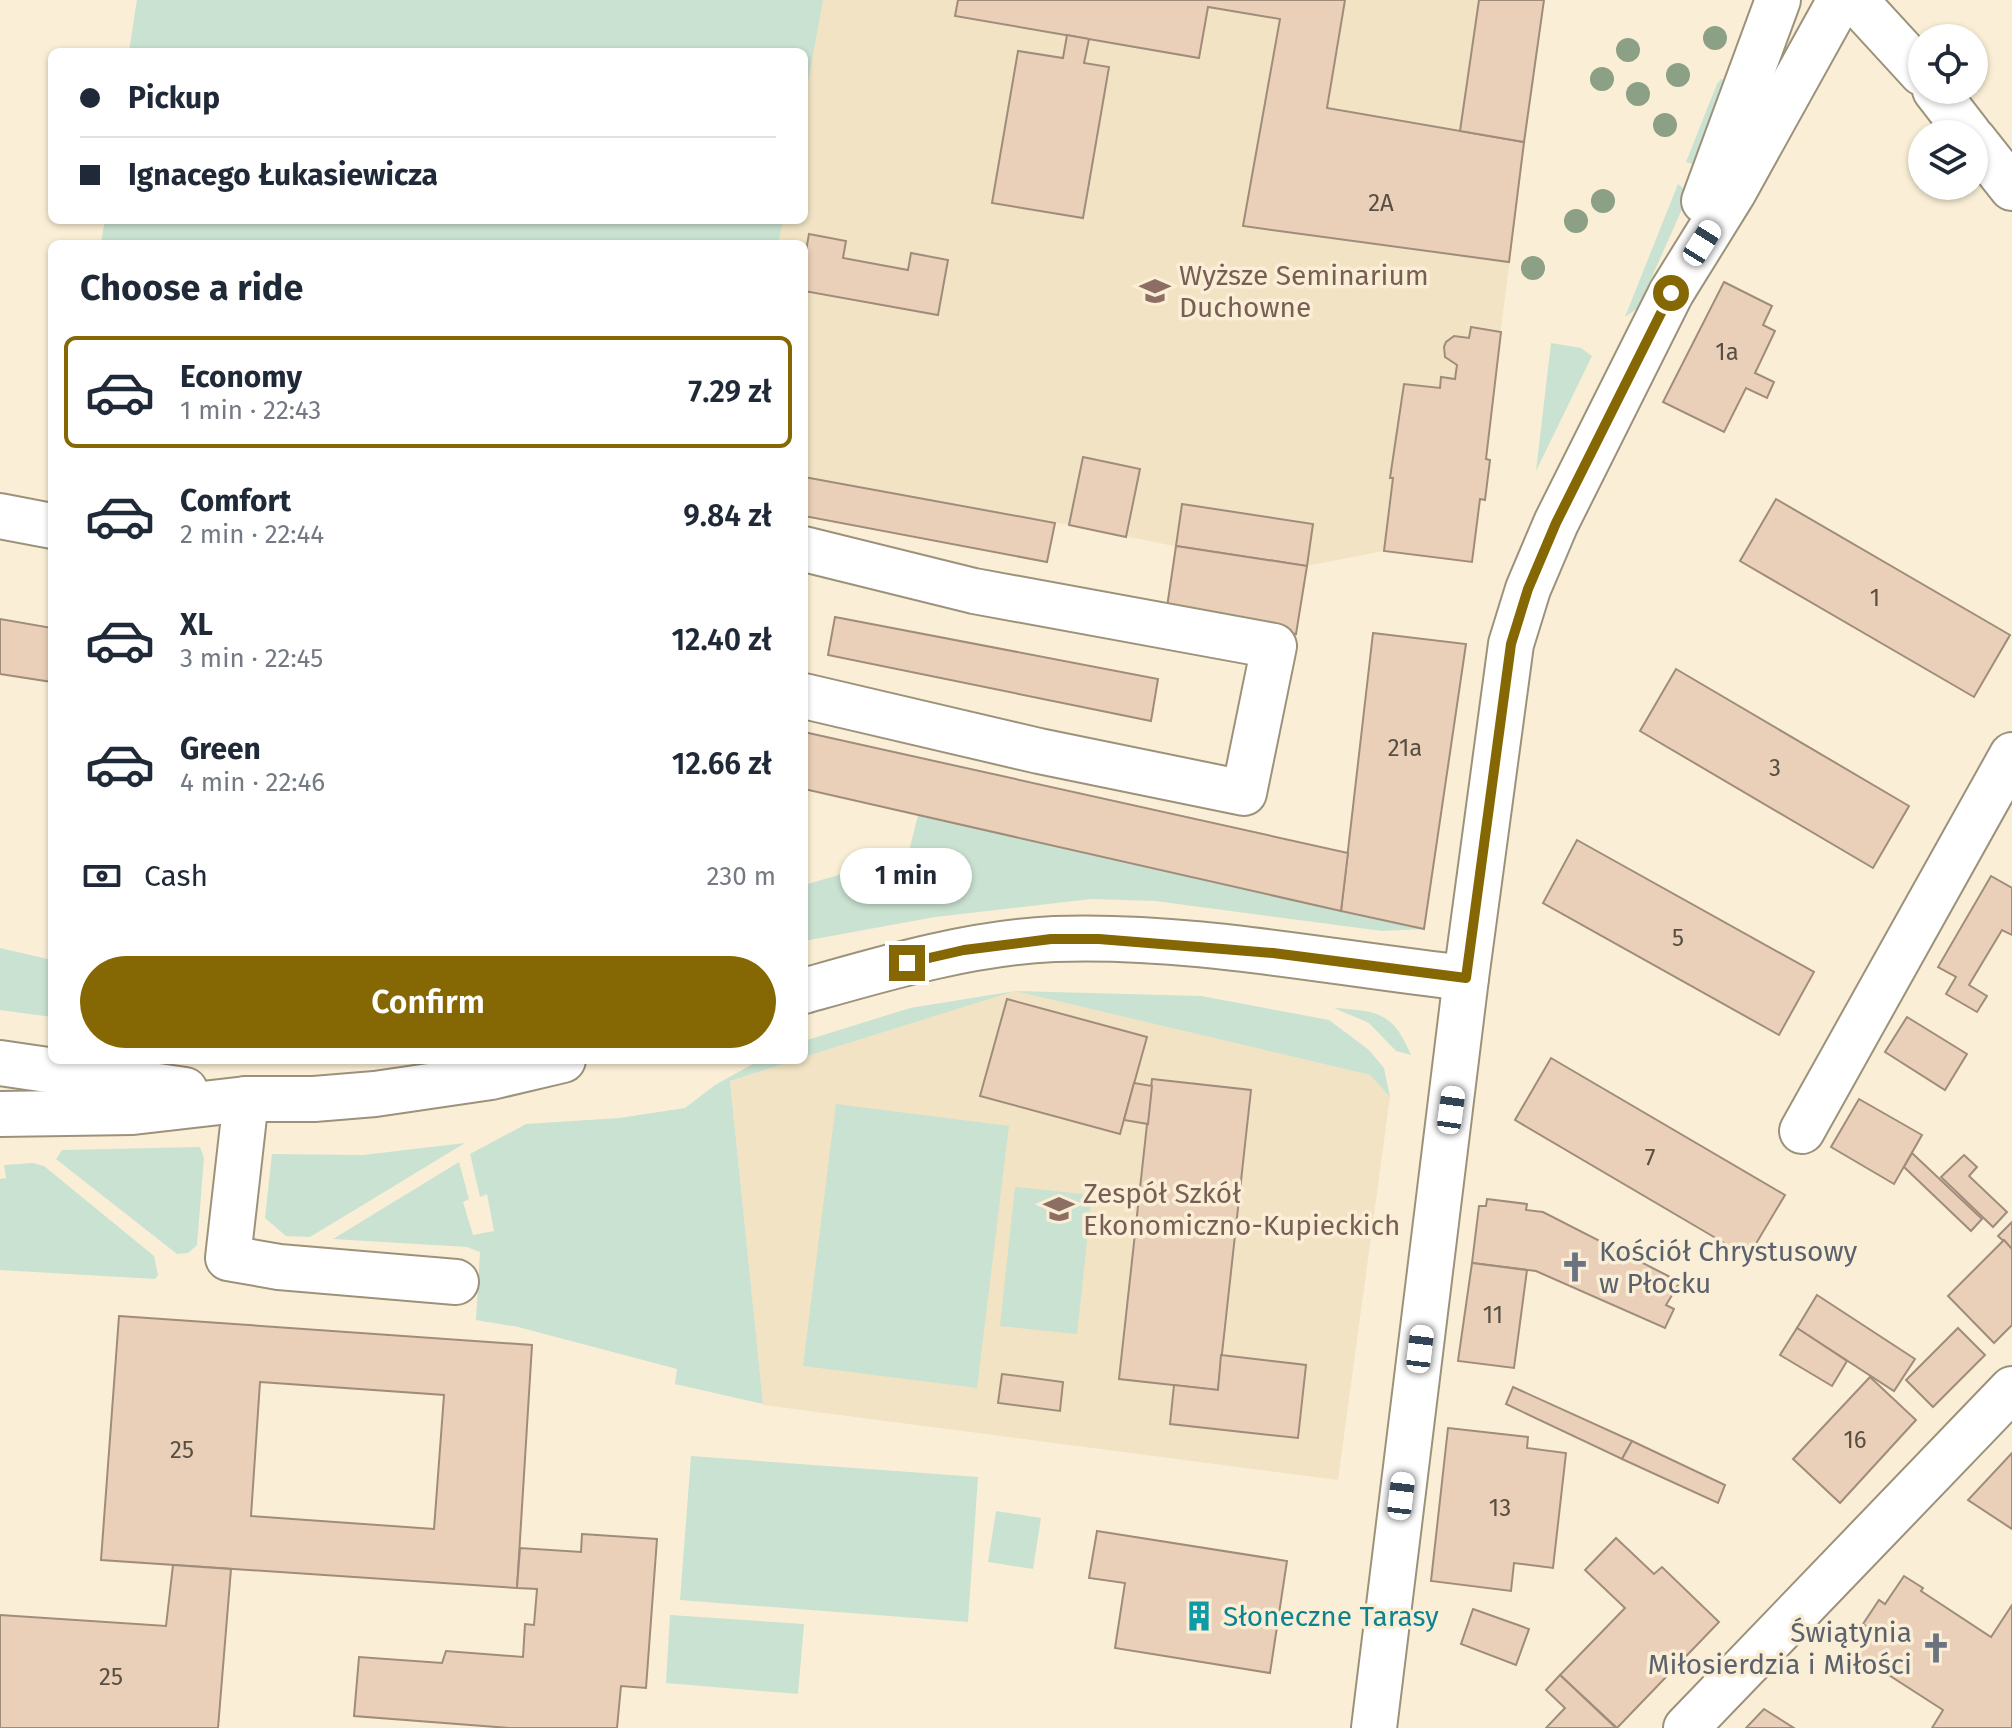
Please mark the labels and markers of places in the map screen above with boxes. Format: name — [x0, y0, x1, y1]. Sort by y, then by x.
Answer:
place label: Wyższe Seminarium Duchowne — [1179, 259, 1429, 324]
school or university icon: Wyższe Seminarium Duchowne — [1138, 274, 1172, 308]
place label: Zespół Szkół Ekonomiczno-Kupieckich — [1083, 1177, 1400, 1242]
school or university icon: Zespół Szkół Ekonomiczno-Kupieckich — [1042, 1192, 1076, 1226]
place label: Kościół Chrystusowy w Płocku — [1599, 1235, 1857, 1300]
church icon: Kościół Chrystusowy w Płocku — [1558, 1250, 1592, 1284]
building icon: Słoneczne Tarasy — [1182, 1599, 1216, 1633]
place label: Słoneczne Tarasy — [1223, 1600, 1439, 1633]
place label: Świątynia Miłosierdzia i Miłości — [1648, 1616, 1912, 1681]
church icon: Świątynia Miłosierdzia i Miłości — [1919, 1631, 1953, 1665]

